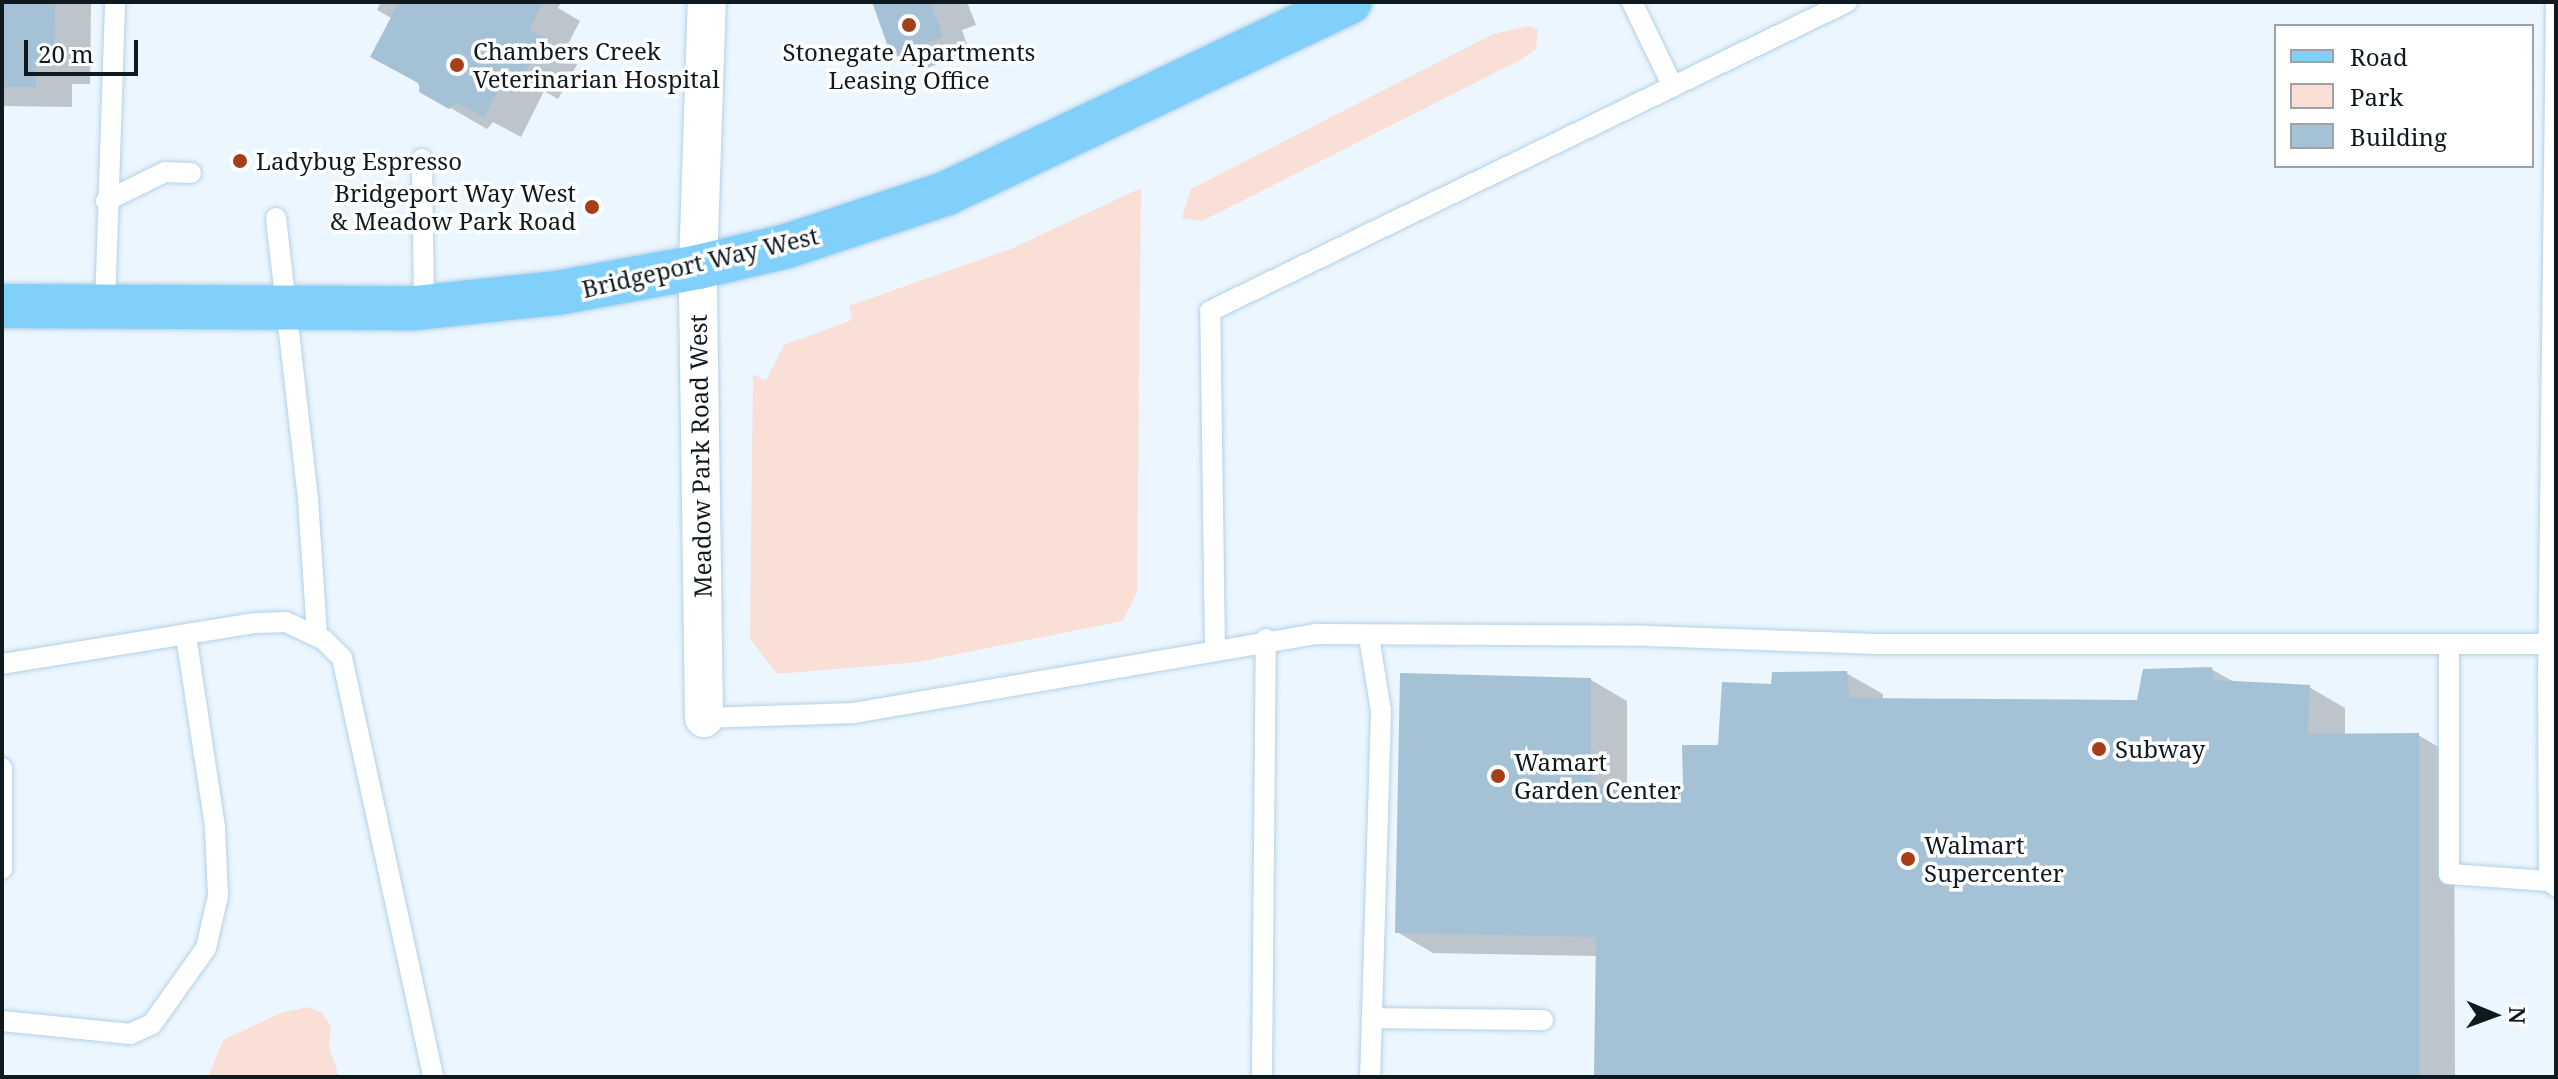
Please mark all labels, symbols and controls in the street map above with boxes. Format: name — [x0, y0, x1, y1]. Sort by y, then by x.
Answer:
marker: Stonegate Apartments Leasing Office — [900, 16, 918, 34]
scale bar — [28, 24, 142, 74]
legend — [2274, 24, 2534, 168]
text: 20 m — [38, 37, 94, 70]
place label: Chambers Creek Veterinarian Hospital — [473, 37, 720, 93]
place label: Stonegate Apartments Leasing Office — [783, 38, 1035, 94]
text: Road — [2350, 40, 2408, 73]
marker: Chambers Creek Veterinarian Hospital — [448, 56, 466, 74]
text: Park — [2350, 80, 2403, 113]
text: Building — [2350, 120, 2447, 153]
place label: Ladybug Espresso — [256, 147, 462, 175]
marker: Ladybug Espresso — [231, 152, 249, 170]
place label: Bridgeport Way West & Meadow Park Road — [330, 179, 576, 235]
marker: Bridgeport Way West & Meadow Park Road — [583, 198, 601, 216]
street label: Bridgeport Way West — [579, 221, 821, 303]
street label: Meadow Park Road West — [683, 314, 717, 598]
place label: Subway — [2115, 735, 2205, 763]
marker: Subway — [2090, 740, 2108, 758]
place label: Wamart Garden Center — [1514, 748, 1681, 804]
marker: Wamart Garden Center — [1489, 767, 1507, 785]
place label: Walmart Supercenter — [1924, 831, 2064, 887]
marker: Walmart Supercenter — [1899, 850, 1917, 868]
north arrow — [2454, 975, 2534, 1055]
text: N — [2503, 1006, 2533, 1024]

